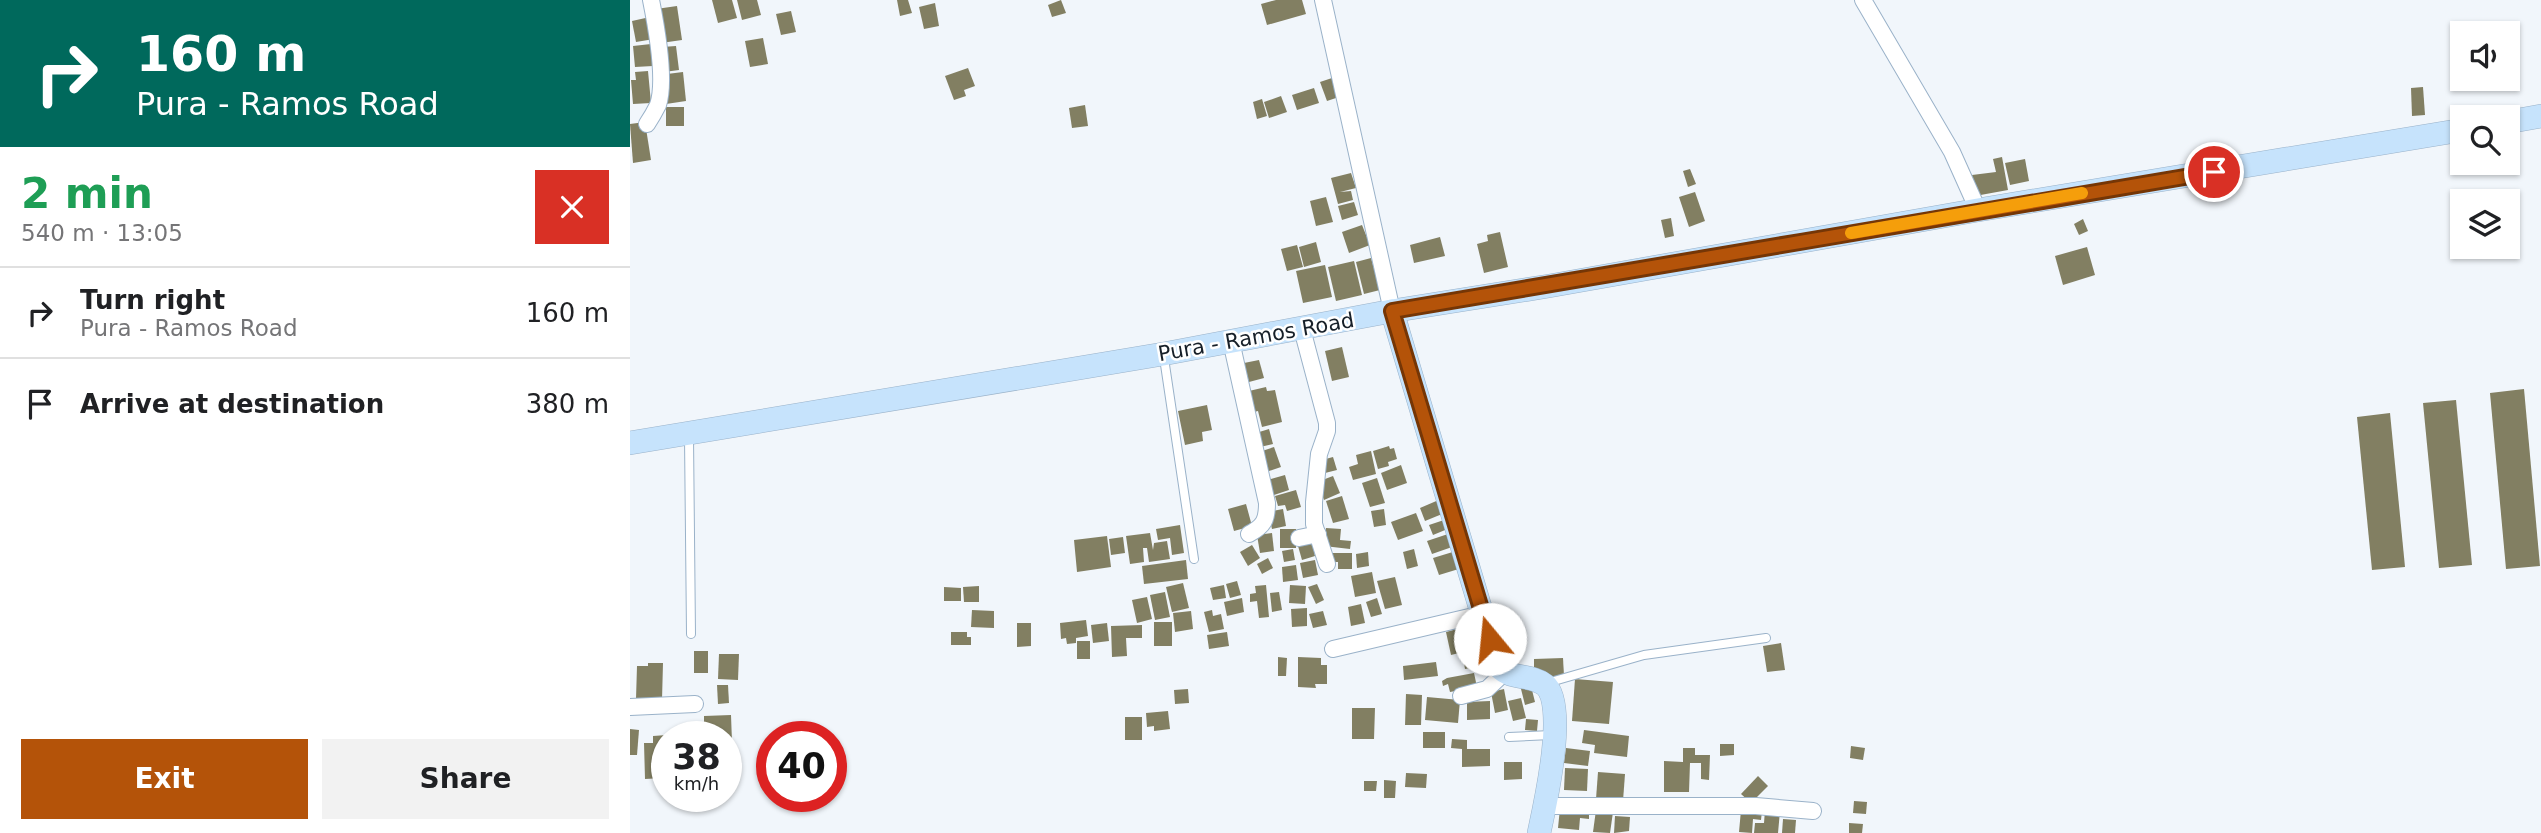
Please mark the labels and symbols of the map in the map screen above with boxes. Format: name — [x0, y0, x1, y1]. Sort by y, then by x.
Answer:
pin — [2184, 142, 2244, 202]
street label: Pura - Ramos Road — [1156, 308, 1356, 366]
position arrow — [1453, 602, 1527, 676]
speed limit sign: 40 — [756, 721, 847, 812]

